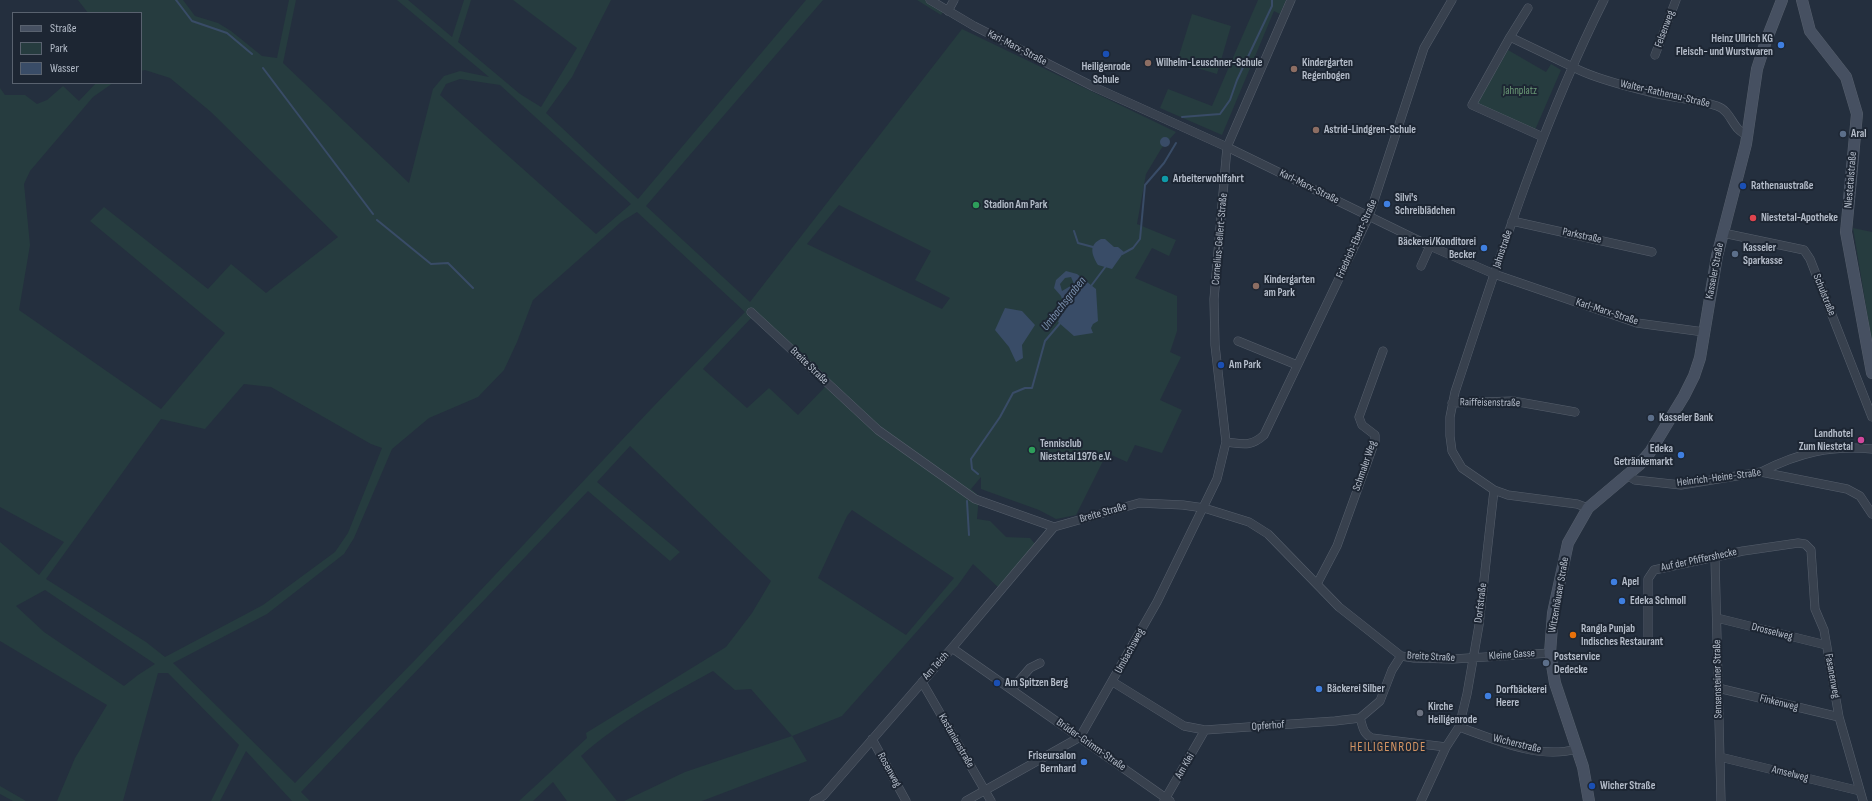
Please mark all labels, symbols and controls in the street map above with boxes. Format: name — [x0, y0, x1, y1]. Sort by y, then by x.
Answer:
street label: Felsenweg — [1652, 9, 1678, 49]
legend — [12, 12, 142, 84]
text: Straße — [50, 21, 77, 36]
street label: Karl-Marx-Straße — [985, 27, 1049, 69]
place label: Heinz Ullrich KG Fleisch- und Wurstwaren — [1676, 32, 1773, 58]
marker: Heinz Ullrich KG Fleisch- und Wurstwaren — [1776, 40, 1786, 50]
text: Park — [50, 41, 68, 56]
marker: Heiligenrode Schule — [1101, 49, 1111, 59]
place label: Wilhelm-Leuschner-Schule — [1156, 56, 1262, 70]
place label: Kindergarten Regenbogen — [1302, 56, 1353, 82]
marker: Wilhelm-Leuschner-Schule — [1143, 58, 1153, 68]
place label: Heiligenrode Schule — [1081, 60, 1131, 86]
text: Wasser — [50, 61, 79, 76]
marker: Kindergarten Regenbogen — [1289, 64, 1299, 74]
street label: Walter-Rathenau-Straße — [1619, 77, 1711, 111]
park label: Jahnplatz — [1503, 84, 1537, 98]
place label: Astrid-Lindgren-Schule — [1324, 123, 1416, 137]
marker: Astrid-Lindgren-Schule — [1311, 125, 1321, 135]
place label: Aral — [1851, 127, 1866, 141]
marker: Aral — [1838, 129, 1848, 139]
street label: Niestetalstraße — [1842, 151, 1860, 209]
street label: Karl-Marx-Straße — [1277, 167, 1341, 207]
place label: Arbeiterwohlfahrt — [1173, 172, 1244, 186]
marker: Arbeiterwohlfahrt — [1160, 174, 1170, 184]
place label: Rathenaustraße — [1751, 179, 1814, 193]
marker: Rathenaustraße — [1738, 181, 1748, 191]
place label: Silvi's Schreiblädchen — [1395, 191, 1455, 217]
street label: Cornelius-Gellert-Straße — [1209, 192, 1231, 286]
street label: Friedrich-Ebert-Straße — [1334, 197, 1380, 281]
place label: Stadion Am Park — [984, 198, 1047, 212]
marker: Silvi's Schreiblädchen — [1382, 199, 1392, 209]
marker: Stadion Am Park — [971, 200, 981, 210]
place label: Niestetal-Apotheke — [1761, 211, 1838, 225]
marker: Niestetal-Apotheke — [1748, 213, 1758, 223]
street label: Parkstraße — [1561, 225, 1603, 247]
street label: Jahnstraße — [1490, 228, 1516, 270]
place label: Bäckerei/Konditorei Becker — [1398, 235, 1476, 261]
place label: Kasseler Sparkasse — [1743, 241, 1783, 267]
street label: Kasseler Straße — [1703, 242, 1727, 300]
marker: Bäckerei/Konditorei Becker — [1479, 243, 1489, 253]
marker: Kasseler Sparkasse — [1730, 249, 1740, 259]
street label: Schulstraße — [1810, 272, 1838, 318]
place label: Kindergarten am Park — [1264, 273, 1315, 299]
water label: Umbachsgraben — [1038, 274, 1090, 334]
marker: Kindergarten am Park — [1251, 281, 1261, 291]
street label: Karl-Marx-Straße — [1574, 296, 1640, 328]
street label: Breite Straße — [787, 345, 831, 387]
place label: Am Park — [1229, 358, 1261, 372]
marker: Am Park — [1216, 360, 1226, 370]
street label: Raiffeisenstraße — [1460, 396, 1520, 410]
place label: Kasseler Bank — [1659, 411, 1713, 425]
marker: Kasseler Bank — [1646, 413, 1656, 423]
place label: Landhotel Zum Niestetal — [1799, 427, 1853, 453]
marker: Landhotel Zum Niestetal — [1856, 435, 1866, 445]
place label: Tennisclub Niestetal 1976 e.V. — [1040, 437, 1112, 463]
street label: Schmaler Weg — [1350, 439, 1380, 493]
place label: Edeka Getränkemarkt — [1614, 442, 1673, 468]
marker: Tennisclub Niestetal 1976 e.V. — [1027, 445, 1037, 455]
marker: Edeka Getränkemarkt — [1676, 450, 1686, 460]
street label: Heinrich-Heine-Straße — [1676, 466, 1762, 490]
street label: Breite Straße — [1078, 500, 1128, 526]
street label: Auf der Pfiffershecke — [1660, 546, 1738, 574]
street label: Witzenhäuser Straße — [1546, 556, 1572, 634]
place label: Apel — [1622, 575, 1639, 589]
marker: Apel — [1609, 577, 1619, 587]
street label: Dorfstraße — [1472, 582, 1490, 624]
place label: Edeka Schmoll — [1630, 594, 1686, 608]
marker: Edeka Schmoll — [1617, 596, 1627, 606]
street label: Drosselweg — [1750, 620, 1794, 644]
place label: Rangla Punjab Indisches Restaurant — [1581, 622, 1663, 648]
street label: Umbachsweg — [1112, 626, 1148, 676]
marker: Rangla Punjab Indisches Restaurant — [1568, 630, 1578, 640]
street label: Sensensteiner Straße — [1711, 639, 1725, 719]
street label: Kleine Gasse — [1488, 647, 1536, 663]
street label: Am Teich — [920, 649, 952, 683]
street label: Breite Straße — [1407, 649, 1455, 665]
place label: Postservice Dedecke — [1554, 650, 1600, 676]
street label: Fasanenweg — [1822, 653, 1842, 699]
marker: Postservice Dedecke — [1541, 658, 1551, 668]
place label: Am Spitzen Berg — [1005, 676, 1068, 690]
marker: Am Spitzen Berg — [992, 678, 1002, 688]
place label: Bäckerei Silber — [1327, 682, 1385, 696]
place label: Dorfbäckerei Heere — [1496, 683, 1547, 709]
marker: Bäckerei Silber — [1314, 684, 1324, 694]
marker: Dorfbäckerei Heere — [1483, 691, 1493, 701]
street label: Finkenweg — [1758, 692, 1800, 714]
place label: Kirche Heiligenrode — [1428, 700, 1477, 726]
marker: Kirche Heiligenrode — [1415, 708, 1425, 718]
street label: Kastanienstraße — [935, 712, 977, 770]
street label: Brüder-Grimm-Straße — [1054, 716, 1128, 774]
street label: Opferhof — [1251, 718, 1285, 734]
street label: Wicherstraße — [1491, 732, 1543, 756]
district label: HEILIGENRODE — [1350, 740, 1426, 756]
place label: Friseursalon Bernhard — [1028, 749, 1076, 775]
street label: Rosenweg — [874, 750, 904, 790]
street label: Am Klei — [1172, 751, 1198, 781]
marker: Friseursalon Bernhard — [1079, 757, 1089, 767]
street label: Amselweg — [1770, 763, 1810, 785]
place label: Wicher Straße — [1600, 779, 1655, 793]
marker: Wicher Straße — [1587, 781, 1597, 791]

